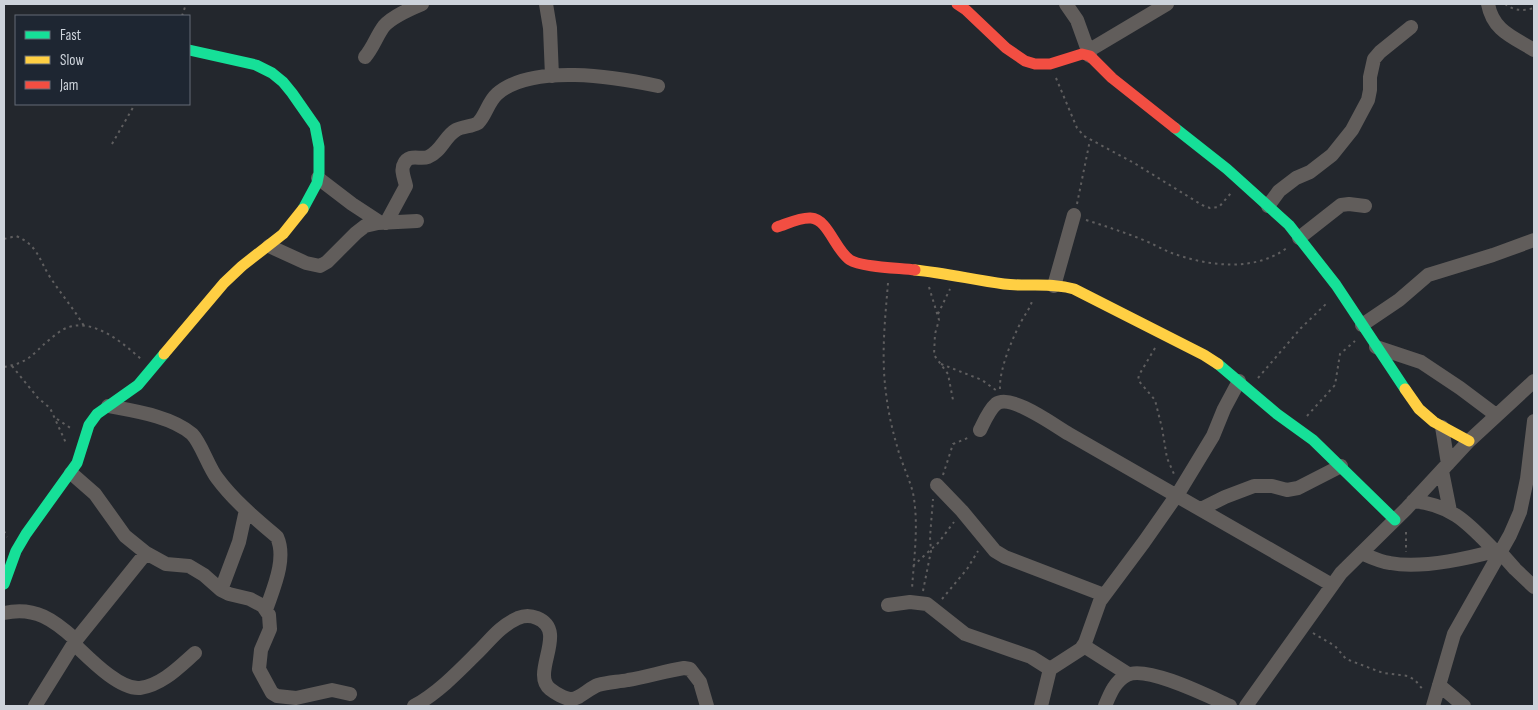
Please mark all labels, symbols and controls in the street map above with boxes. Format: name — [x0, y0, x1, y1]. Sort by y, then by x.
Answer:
legend — [15, 15, 190, 105]
text: Fast — [60, 26, 82, 45]
text: Slow — [60, 51, 84, 70]
text: Jam — [59, 76, 78, 95]

